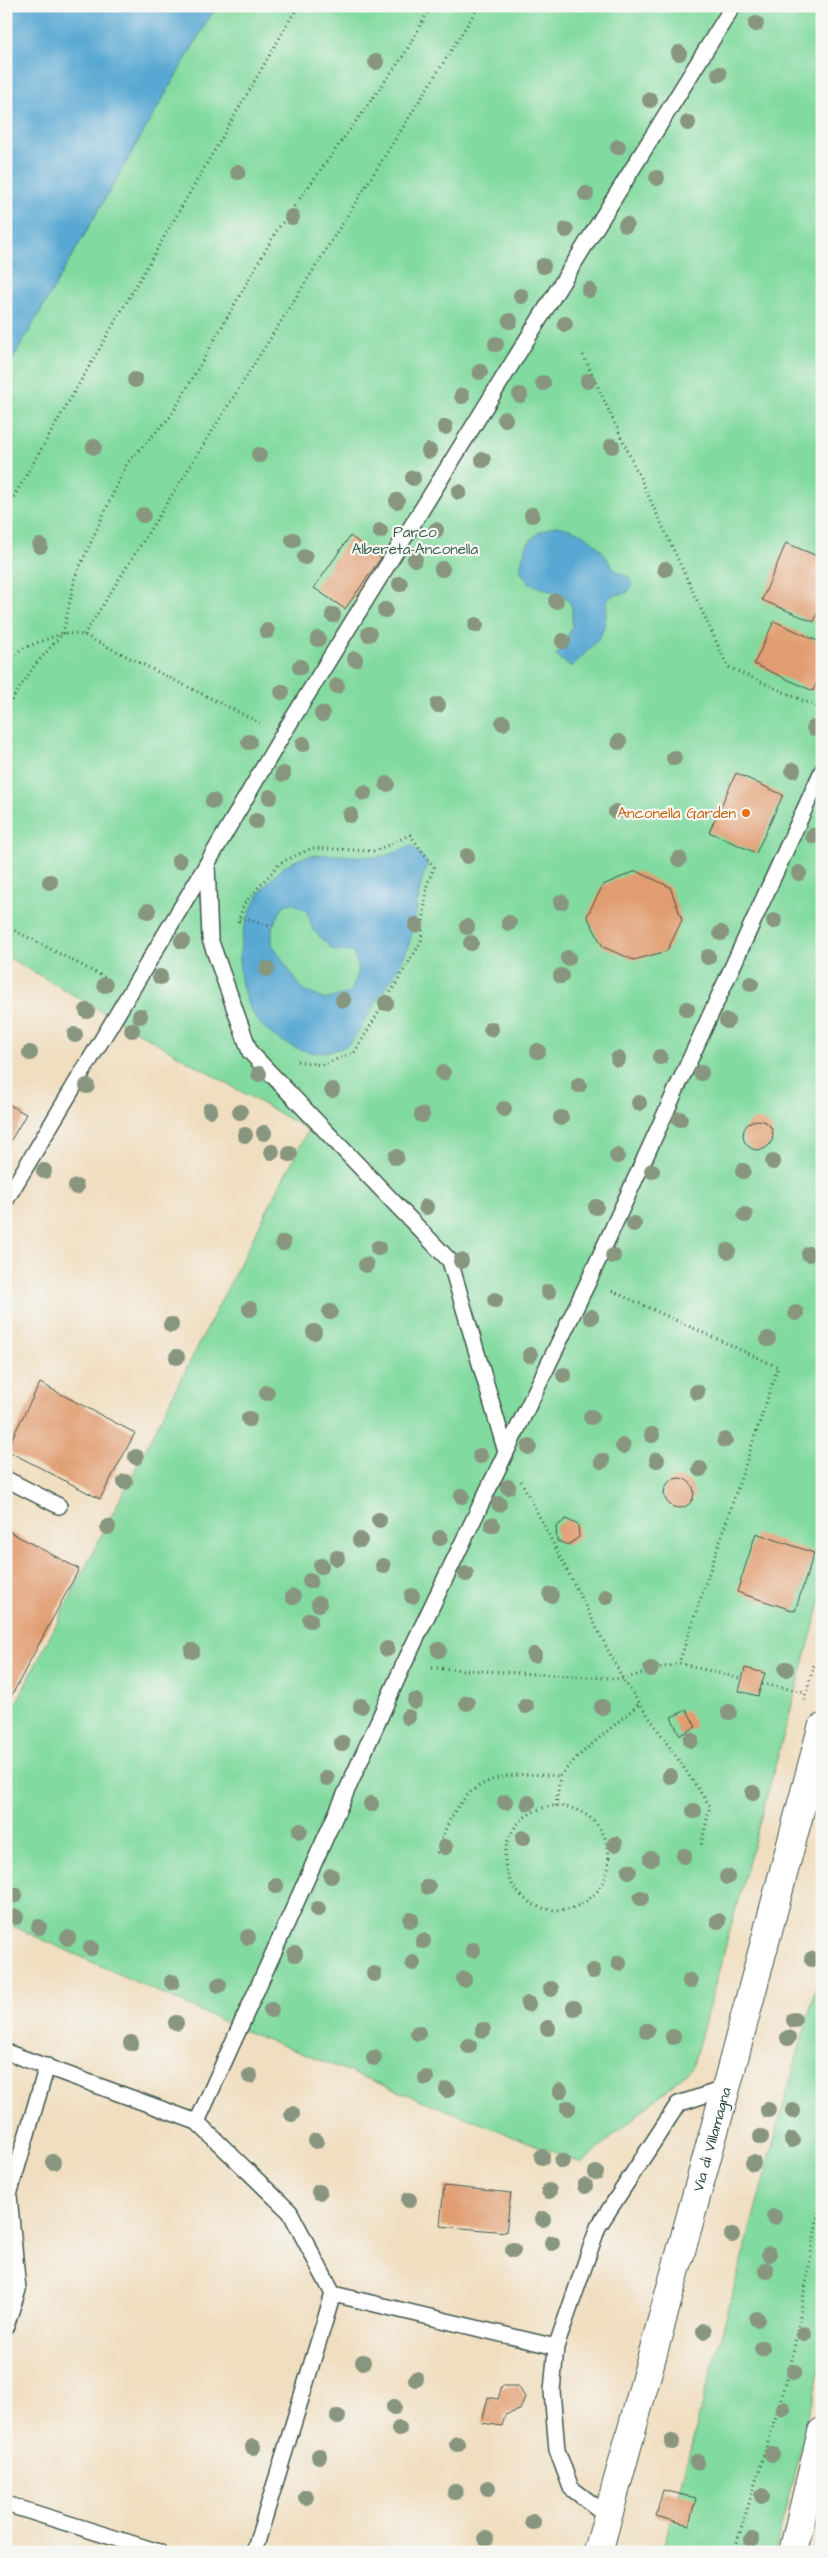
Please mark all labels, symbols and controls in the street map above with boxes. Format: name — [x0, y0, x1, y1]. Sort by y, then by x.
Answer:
park label: Parco Albereta-Anconella — [352, 522, 478, 560]
place label: Anconella Garden — [617, 803, 736, 824]
marker: Anconella Garden — [740, 807, 752, 819]
street label: Via di Villamagna — [687, 2084, 736, 2194]

